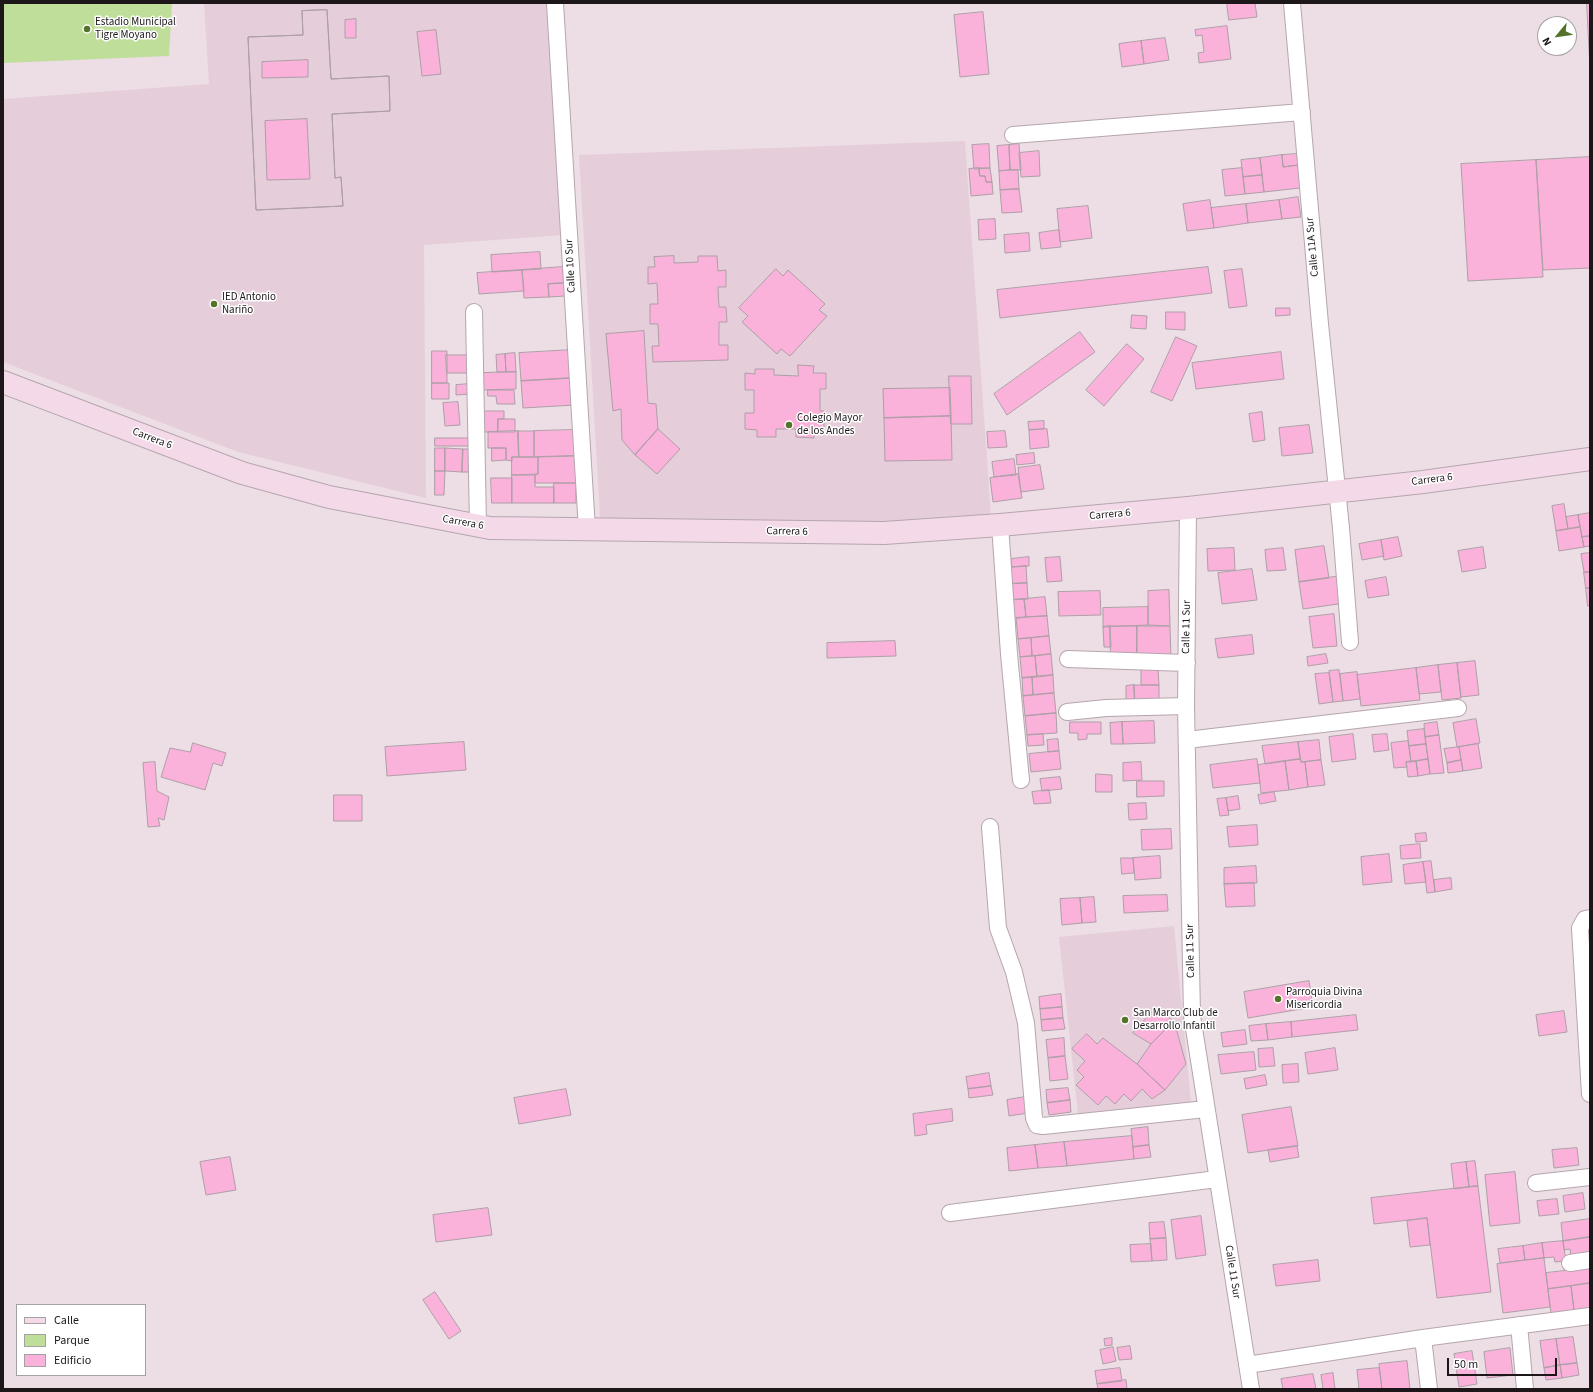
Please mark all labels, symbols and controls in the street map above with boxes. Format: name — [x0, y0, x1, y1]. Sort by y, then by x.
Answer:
place label: Estadio Municipal Tigre Moyano — [95, 16, 176, 42]
north arrow — [1537, 16, 1577, 56]
marker: Estadio Municipal Tigre Moyano — [82, 24, 92, 34]
text: N — [1539, 35, 1555, 48]
street label: Calle 11A Sur — [1304, 217, 1322, 277]
street label: Calle 10 Sur — [563, 239, 579, 293]
place label: IED Antonio Nariño — [222, 291, 276, 317]
marker: IED Antonio Nariño — [209, 299, 219, 309]
place label: Colegio Mayor de los Andes — [797, 412, 862, 438]
marker: Colegio Mayor de los Andes — [784, 420, 794, 430]
street label: Carrera 6 — [130, 425, 174, 453]
street label: Carrera 6 — [1411, 471, 1453, 489]
street label: Carrera 6 — [1089, 507, 1131, 523]
street label: Carrera 6 — [441, 513, 485, 533]
street label: Carrera 6 — [766, 525, 808, 539]
street label: Calle 11 Sur — [1180, 600, 1194, 654]
street label: Calle 11 Sur — [1184, 924, 1198, 978]
place label: Parroquia Divina Misericordia — [1286, 986, 1362, 1012]
marker: Parroquia Divina Misericordia — [1273, 994, 1283, 1004]
place label: San Marco Club de Desarrollo Infantil — [1133, 1007, 1218, 1033]
marker: San Marco Club de Desarrollo Infantil — [1120, 1015, 1130, 1025]
street label: Calle 11 Sur — [1221, 1244, 1243, 1300]
legend — [16, 1304, 146, 1376]
text: Calle — [54, 1312, 79, 1329]
text: Parque — [54, 1332, 90, 1349]
scale bar — [1449, 1350, 1559, 1376]
text: Edificio — [54, 1352, 91, 1369]
text: 50 m — [1454, 1356, 1478, 1373]

